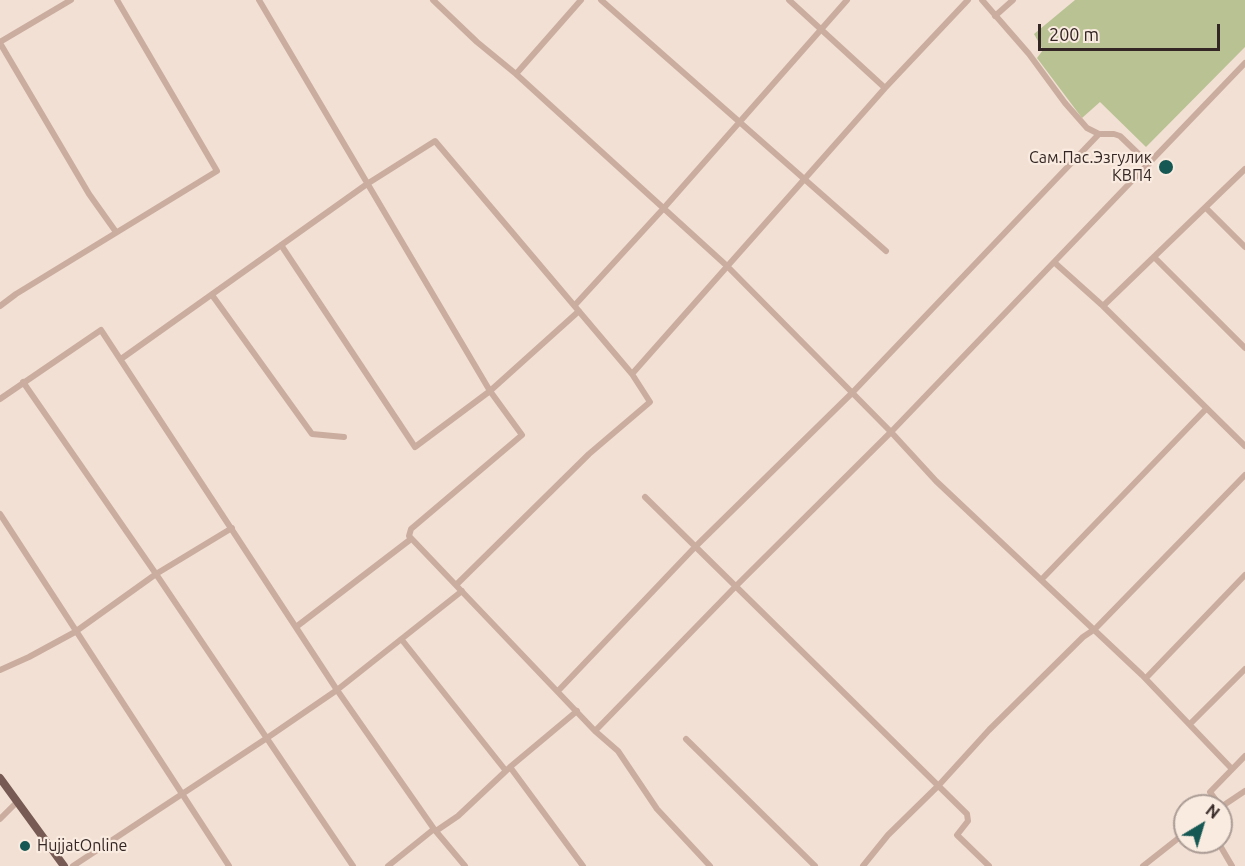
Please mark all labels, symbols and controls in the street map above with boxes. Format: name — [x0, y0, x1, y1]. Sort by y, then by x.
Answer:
scale bar — [1041, 12, 1222, 50]
text: 200 m — [1049, 24, 1099, 44]
place label: Сам.Пас.Эзгулик КВП4 — [1029, 148, 1152, 186]
marker: Сам.Пас.Эзгулик КВП4 — [1157, 158, 1175, 176]
north arrow — [1173, 794, 1233, 854]
text: N — [1203, 801, 1223, 822]
place label: HujjatOnline — [37, 836, 127, 856]
marker: HujjatOnline — [18, 839, 32, 853]

